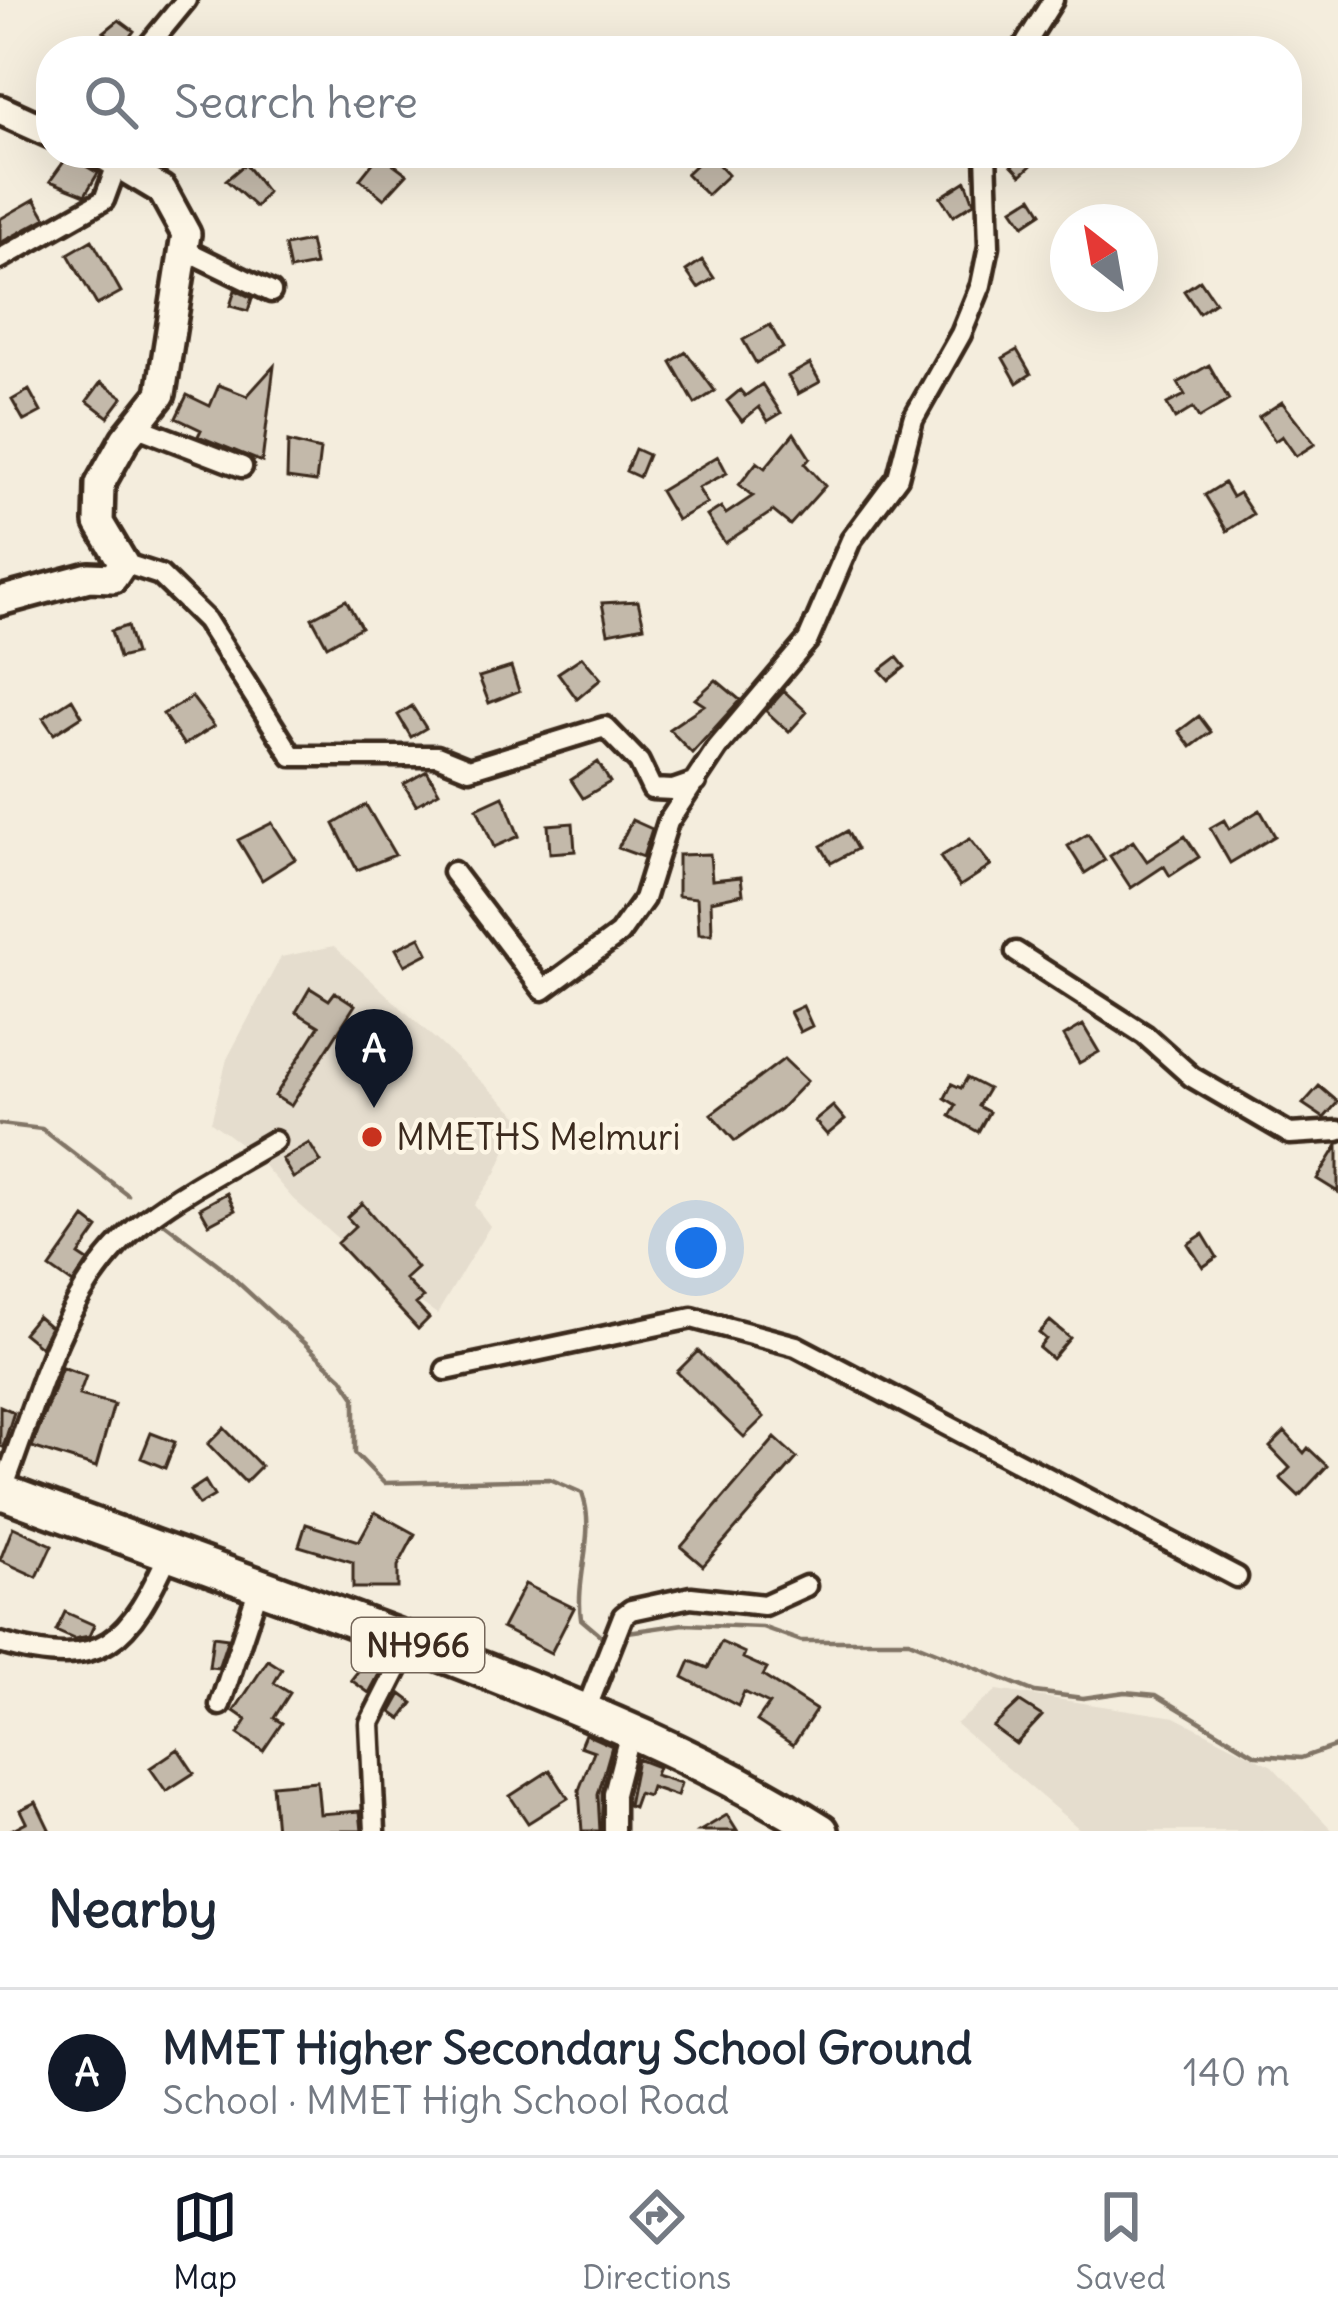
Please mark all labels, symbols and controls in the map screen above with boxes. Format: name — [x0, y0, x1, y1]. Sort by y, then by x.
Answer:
search box — [36, 36, 1302, 168]
icon: search — [78, 69, 144, 135]
text: Search here — [174, 74, 418, 130]
north arrow — [1050, 204, 1158, 312]
pin: A — [335, 1009, 413, 1108]
place label: MMETHS Melmuri — [396, 1115, 680, 1160]
marker: MMETHS Melmuri — [359, 1124, 385, 1150]
your location — [666, 1218, 726, 1278]
road number: NH966 — [352, 1618, 484, 1672]
text: Nearby — [48, 1877, 217, 1941]
text: MMET Higher Secondary School Ground — [162, 2020, 972, 2076]
text: A — [74, 2048, 100, 2097]
text: 140 m — [1183, 2048, 1290, 2097]
text: School · MMET High School Road — [162, 2076, 729, 2125]
tab: Map — [172, 2184, 238, 2298]
tab: Directions — [582, 2184, 731, 2298]
tab: Saved — [1076, 2184, 1166, 2298]

